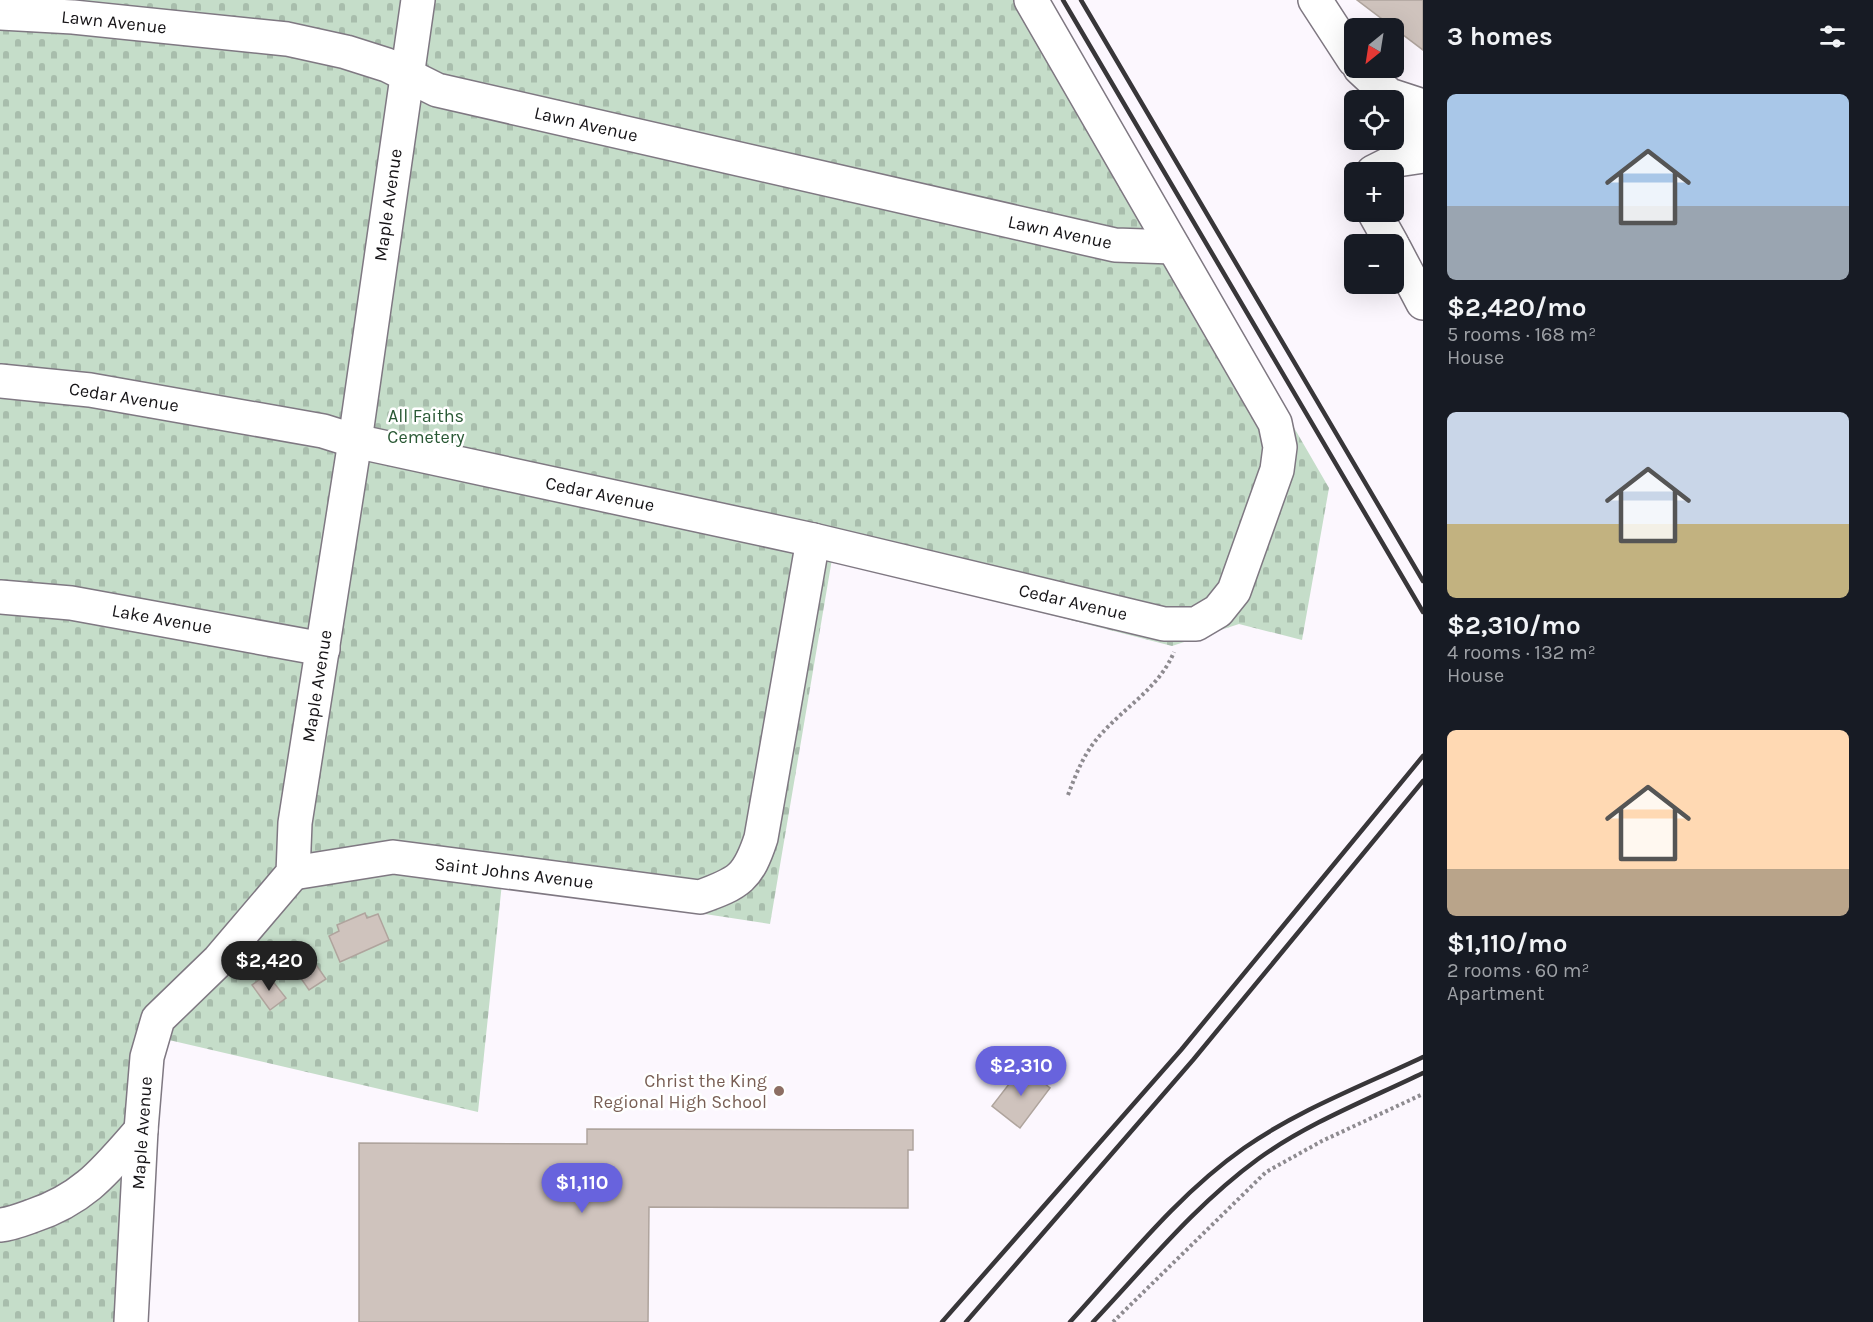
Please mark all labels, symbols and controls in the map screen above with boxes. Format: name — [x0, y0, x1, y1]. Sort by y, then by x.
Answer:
street label: Lawn Avenue — [60, 6, 168, 38]
north arrow — [1344, 18, 1404, 78]
map controls — [1344, 18, 1404, 294]
icon: filters — [1816, 20, 1849, 53]
text: 3 homes — [1447, 21, 1553, 52]
button: locate — [1344, 90, 1404, 150]
street label: Lawn Avenue — [532, 101, 640, 147]
icon: home — [1594, 133, 1702, 241]
street label: Maple Avenue — [369, 147, 407, 263]
button: + — [1344, 162, 1404, 222]
street label: Lawn Avenue — [1006, 210, 1114, 254]
button: − — [1344, 234, 1404, 294]
text: $2,420/mo — [1447, 292, 1587, 323]
text: 5 rooms · 168 m² — [1447, 323, 1596, 346]
text: House — [1447, 346, 1504, 369]
street label: Cedar Avenue — [68, 377, 180, 417]
park label: All Faiths Cemetery — [387, 405, 465, 448]
icon: home — [1594, 451, 1702, 559]
street label: Cedar Avenue — [543, 472, 657, 516]
street label: Cedar Avenue — [1017, 579, 1129, 625]
street label: Lake Avenue — [110, 599, 214, 639]
text: $2,310/mo — [1447, 610, 1581, 641]
street label: Maple Avenue — [297, 628, 337, 744]
text: 4 rooms · 132 m² — [1447, 641, 1596, 664]
text: House — [1447, 664, 1504, 687]
icon: home — [1594, 769, 1702, 877]
street label: Saint Johns Avenue — [433, 852, 595, 894]
text: $1,110/mo — [1447, 928, 1567, 959]
pin: $2,420 — [220, 941, 318, 992]
text: $2,420 — [235, 949, 303, 972]
text: 2 rooms · 60 m² — [1447, 959, 1590, 982]
text: Apartment — [1447, 982, 1545, 1005]
pin: $2,310 — [972, 1046, 1070, 1097]
text: $2,310 — [989, 1054, 1053, 1077]
place label: Christ the King Regional High School — [593, 1070, 767, 1113]
street label: Maple Avenue — [127, 1076, 157, 1190]
marker: Christ the King Regional High School — [772, 1084, 786, 1098]
pin: $1,110 — [533, 1163, 631, 1214]
text: $1,110 — [556, 1171, 608, 1194]

